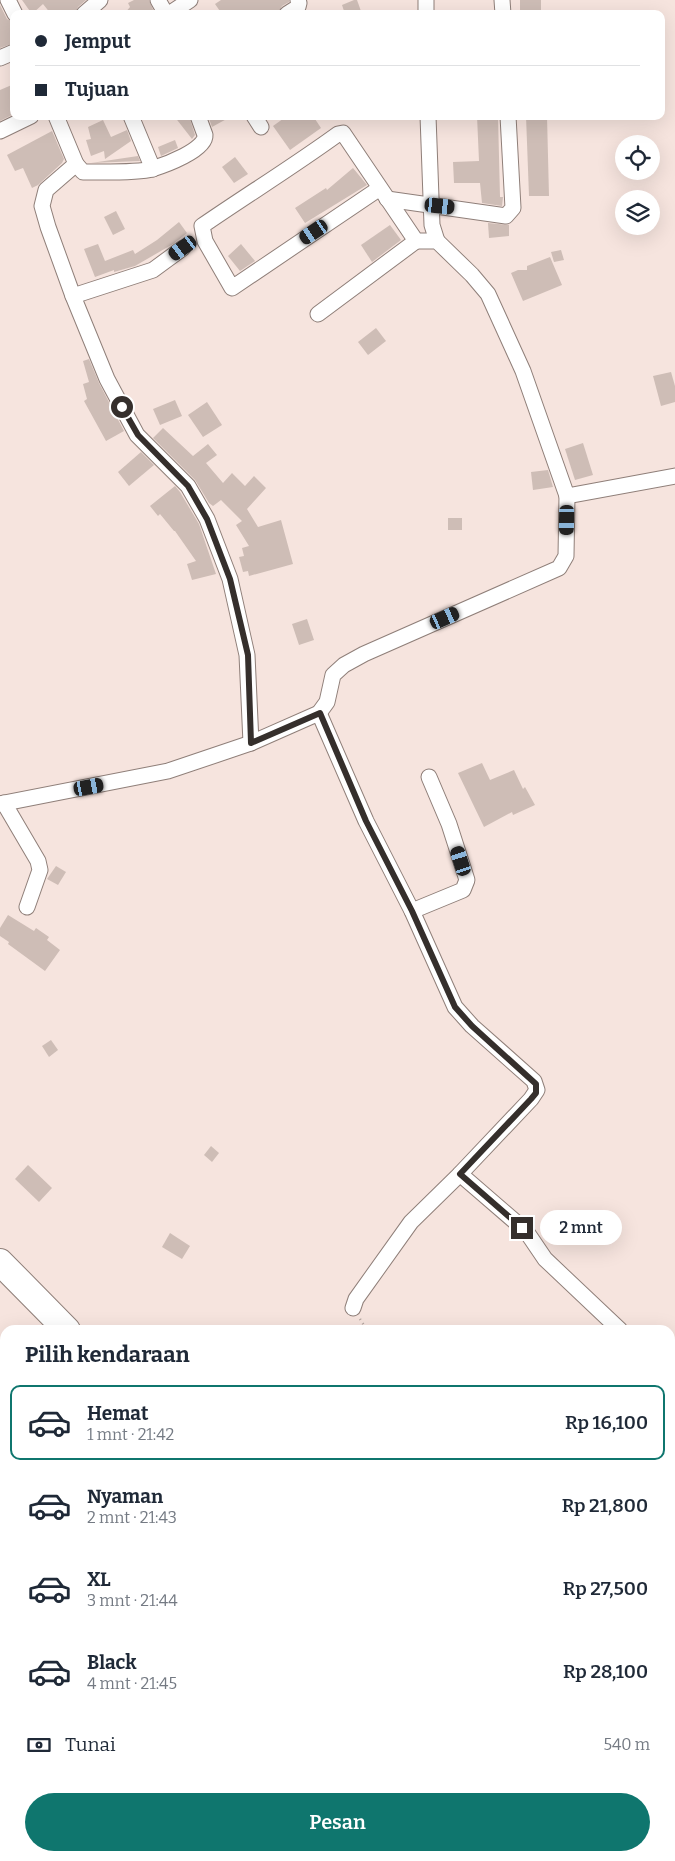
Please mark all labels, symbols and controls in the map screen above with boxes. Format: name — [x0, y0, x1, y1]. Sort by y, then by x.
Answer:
text: Jemput — [65, 30, 131, 53]
text: Tujuan — [65, 78, 129, 101]
map controls — [615, 135, 660, 235]
button: locate — [615, 135, 660, 180]
button: layers — [615, 190, 660, 235]
car — [424, 197, 455, 215]
car — [297, 217, 330, 247]
car — [166, 233, 199, 263]
route start — [111, 396, 133, 418]
car — [559, 505, 574, 535]
car — [428, 605, 461, 631]
car — [72, 777, 105, 797]
car — [449, 844, 472, 878]
callout: 2 mnt — [540, 1210, 622, 1246]
route end — [511, 1217, 533, 1239]
text: 2 mnt — [559, 1218, 603, 1237]
text: Pilih kendaraan — [25, 1341, 190, 1368]
icon: car — [27, 1400, 72, 1445]
text: Hemat — [87, 1402, 149, 1425]
text: Rp 16,100 — [565, 1411, 648, 1434]
text: 1 mnt · 21:42 — [87, 1425, 174, 1444]
icon: car — [27, 1483, 72, 1528]
text: Nyaman — [87, 1485, 163, 1508]
text: Rp 21,800 — [562, 1494, 648, 1517]
text: 2 mnt · 21:43 — [87, 1508, 177, 1527]
icon: car — [27, 1566, 72, 1611]
text: XL — [87, 1568, 111, 1591]
text: Rp 27,500 — [563, 1577, 648, 1600]
text: 3 mnt · 21:44 — [87, 1591, 178, 1610]
icon: car — [27, 1649, 72, 1694]
text: Black — [87, 1651, 137, 1674]
text: Rp 28,100 — [563, 1660, 648, 1683]
text: 4 mnt · 21:45 — [87, 1674, 177, 1693]
icon: cash — [25, 1731, 53, 1759]
text: Tunai — [65, 1733, 116, 1756]
text: 540 m — [603, 1735, 650, 1754]
button: Pesan — [25, 1793, 650, 1851]

